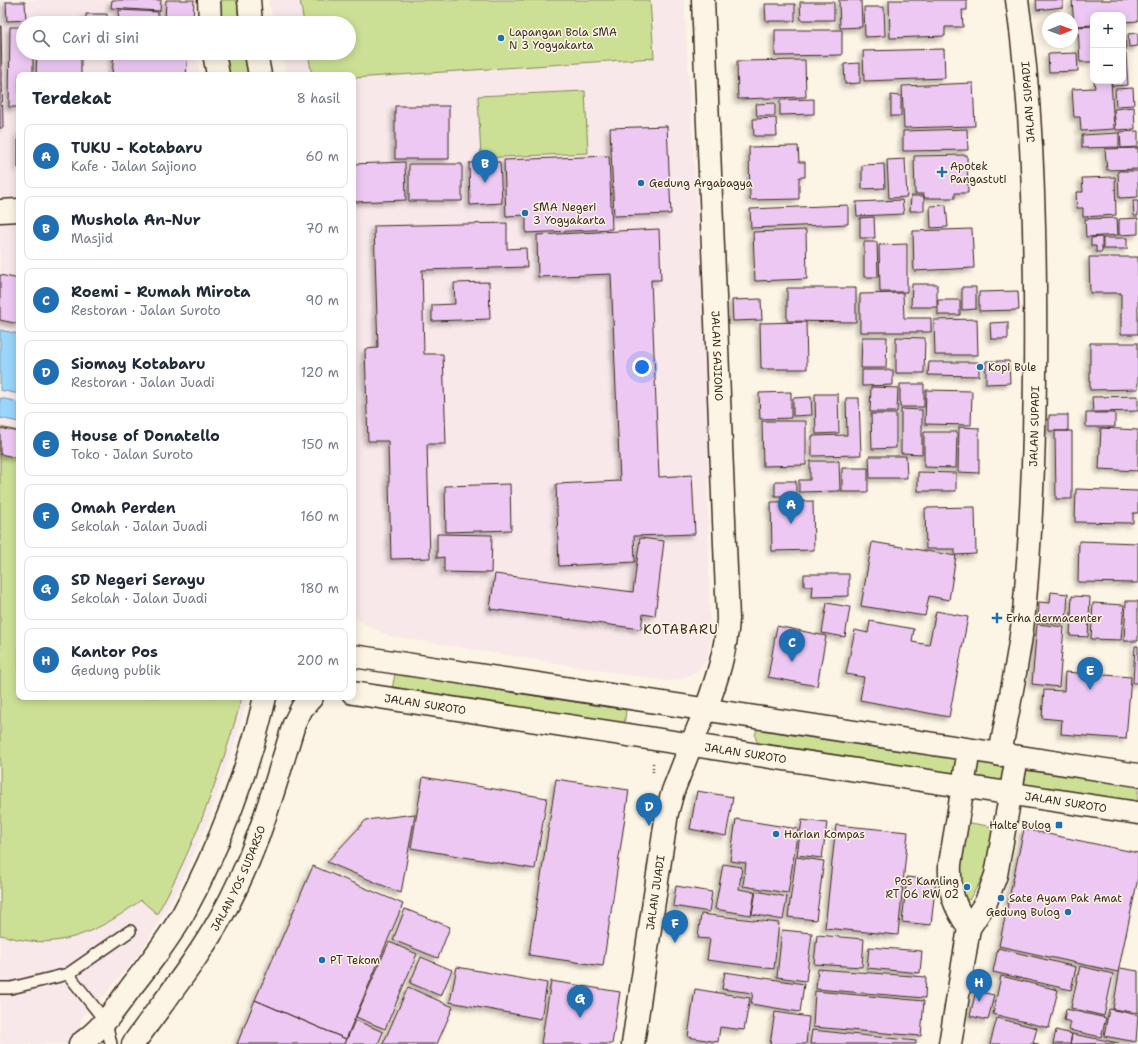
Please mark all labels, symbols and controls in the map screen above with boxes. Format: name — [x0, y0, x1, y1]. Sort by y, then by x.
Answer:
north arrow — [1042, 12, 1078, 48]
map controls — [1090, 12, 1126, 84]
button: + — [1090, 12, 1126, 48]
search box — [16, 16, 356, 60]
place label: Lapangan Bola SMA N 3 Yogyakarta — [509, 25, 617, 53]
icon: search — [30, 27, 52, 49]
text: Cari di sini — [62, 28, 139, 48]
marker: Lapangan Bola SMA N 3 Yogyakarta — [496, 33, 506, 43]
button: − — [1090, 48, 1126, 84]
street label: JALAN SUPADI — [1018, 61, 1039, 143]
text: Terdekat — [32, 87, 112, 109]
text: 8 hasil — [297, 90, 340, 107]
text: TUKU - Kotabaru — [71, 138, 203, 158]
text: A — [41, 148, 51, 165]
text: 60 m — [306, 148, 339, 165]
pin: B — [472, 150, 498, 183]
text: Kafe · Jalan Sajiono — [71, 158, 197, 175]
place label: Apotek Pangastuti — [950, 159, 1007, 187]
marker: Apotek Pangastuti — [937, 167, 947, 177]
place label: Gedung Argabagya — [649, 176, 753, 191]
marker: Gedung Argabagya — [636, 178, 646, 188]
place label: SMA Negeri 3 Yogyakarta — [533, 200, 605, 228]
marker: SMA Negeri 3 Yogyakarta — [520, 208, 530, 218]
text: Mushola An-Nur — [71, 210, 201, 230]
text: B — [42, 220, 50, 237]
text: 70 m — [305, 220, 339, 237]
text: Masjid — [71, 230, 113, 247]
text: Roemi - Rumah Mirota — [71, 282, 251, 302]
text: C — [42, 292, 50, 309]
text: 90 m — [305, 292, 339, 309]
text: Restoran · Jalan Suroto — [71, 302, 221, 319]
street label: JALAN SAJIONO — [708, 310, 726, 401]
text: Siomay Kotabaru — [71, 354, 206, 374]
your location — [632, 357, 652, 377]
place label: Kopi Bule — [988, 360, 1037, 375]
marker: Kopi Bule — [975, 362, 985, 372]
text: D — [41, 364, 51, 381]
text: 120 m — [301, 364, 339, 381]
text: Restoran · Jalan Juadi — [71, 374, 215, 391]
street label: JALAN SUPADI — [1026, 386, 1043, 467]
text: House of Donatello — [71, 426, 220, 446]
text: E — [42, 436, 50, 453]
text: 150 m — [301, 436, 339, 453]
text: Toko · Jalan Suroto — [71, 446, 193, 463]
pin: A — [778, 491, 804, 524]
text: Omah Perden — [71, 498, 176, 518]
text: F — [42, 508, 50, 525]
text: 160 m — [301, 508, 339, 525]
text: Sekolah · Jalan Juadi — [71, 518, 208, 535]
text: SD Negeri Serayu — [71, 570, 205, 590]
text: G — [41, 580, 51, 597]
text: 180 m — [300, 580, 339, 597]
text: Sekolah · Jalan Juadi — [71, 590, 208, 607]
place label: Erha dermacenter — [1006, 611, 1102, 626]
marker: Erha dermacenter — [991, 612, 1003, 624]
district label: KOTABARU — [643, 621, 719, 638]
pin: C — [779, 629, 805, 662]
text: Kantor Pos — [71, 642, 158, 662]
text: H — [41, 652, 51, 669]
text: 200 m — [297, 652, 339, 669]
pin: E — [1077, 657, 1103, 690]
text: Gedung publik — [71, 662, 161, 679]
street label: JALAN SUROTO — [383, 691, 467, 718]
street label: JALAN SUROTO — [703, 740, 787, 767]
street label: JALAN SUROTO — [1024, 789, 1108, 816]
pin: D — [636, 793, 662, 826]
place label: Halte Bulog — [989, 818, 1051, 833]
marker: Halte Bulog — [1054, 820, 1064, 830]
street label: JALAN YOS SUDARSO — [207, 824, 269, 934]
place label: Harian Kompas — [784, 827, 865, 842]
marker: Harian Kompas — [771, 829, 781, 839]
street label: JALAN JUADI — [643, 854, 669, 931]
place label: Pos Kamling RT 06 RW 02 — [885, 874, 959, 902]
marker: Pos Kamling RT 06 RW 02 — [962, 882, 972, 892]
place label: Sate Ayam Pak Amat — [1009, 891, 1122, 906]
marker: Sate Ayam Pak Amat — [996, 893, 1006, 903]
place label: Gedung Bulog — [986, 905, 1060, 920]
marker: Gedung Bulog — [1063, 907, 1073, 917]
pin: F — [662, 910, 688, 943]
place label: PT Tekom — [330, 953, 381, 968]
marker: PT Tekom — [317, 955, 327, 965]
pin: H — [966, 969, 992, 1002]
pin: G — [567, 985, 593, 1018]

